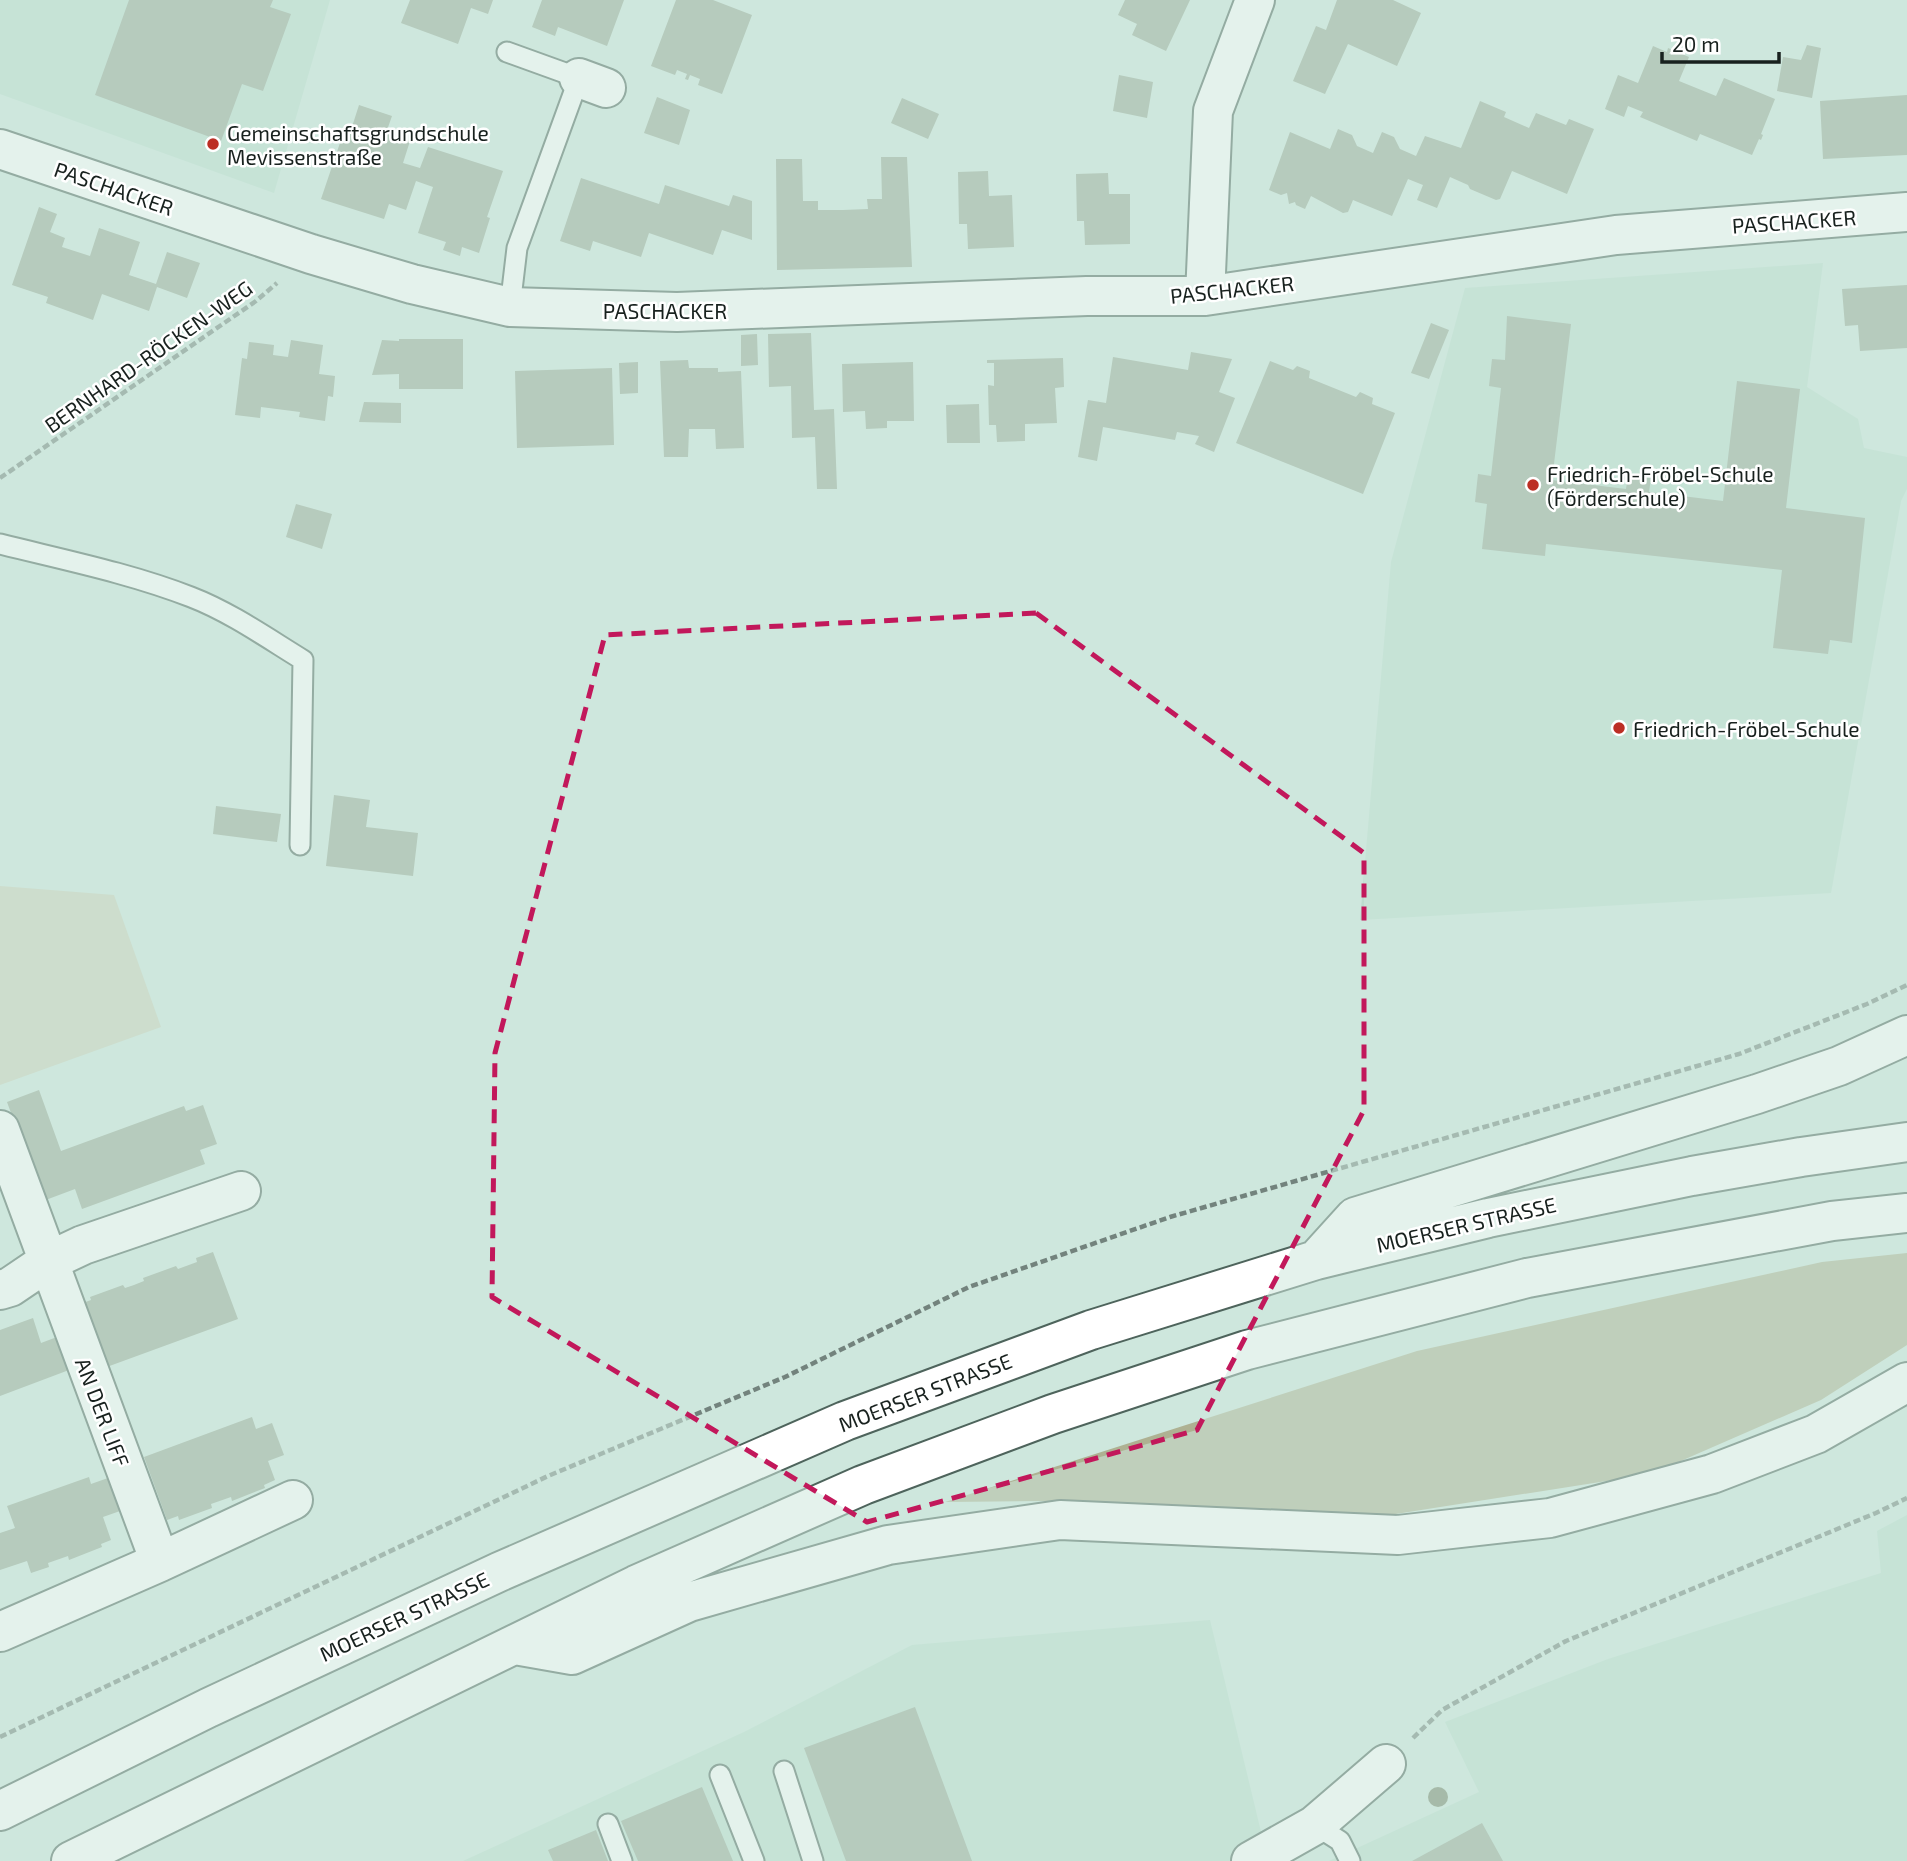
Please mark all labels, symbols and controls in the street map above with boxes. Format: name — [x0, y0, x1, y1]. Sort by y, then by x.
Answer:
scale bar — [1662, 21, 1779, 65]
text: 20 m — [1672, 31, 1720, 56]
place label: Gemeinschaftsgrundschule Mevissenstraße — [227, 120, 489, 169]
marker: Gemeinschaftsgrundschule Mevissenstraße — [205, 136, 221, 152]
street label: PASCHACKER — [51, 156, 177, 220]
street label: PASCHACKER — [1731, 204, 1857, 238]
street label: PASCHACKER — [1169, 270, 1295, 308]
street label: BERNHARD-RÖCKEN-WEG — [39, 275, 257, 437]
street label: PASCHACKER — [603, 298, 727, 323]
place label: Friedrich-Fröbel-Schule (Förderschule) — [1547, 461, 1773, 510]
marker: Friedrich-Fröbel-Schule (Förderschule) — [1525, 477, 1541, 493]
place label: Friedrich-Fröbel-Schule — [1633, 716, 1859, 741]
marker: Friedrich-Fröbel-Schule — [1611, 720, 1627, 736]
street label: MOERSER STRASSE — [1374, 1191, 1558, 1257]
street label: MOERSER STRASSE — [835, 1347, 1015, 1437]
street label: AN DER LIFF — [71, 1354, 135, 1470]
street label: MOERSER STRASSE — [315, 1566, 493, 1666]

